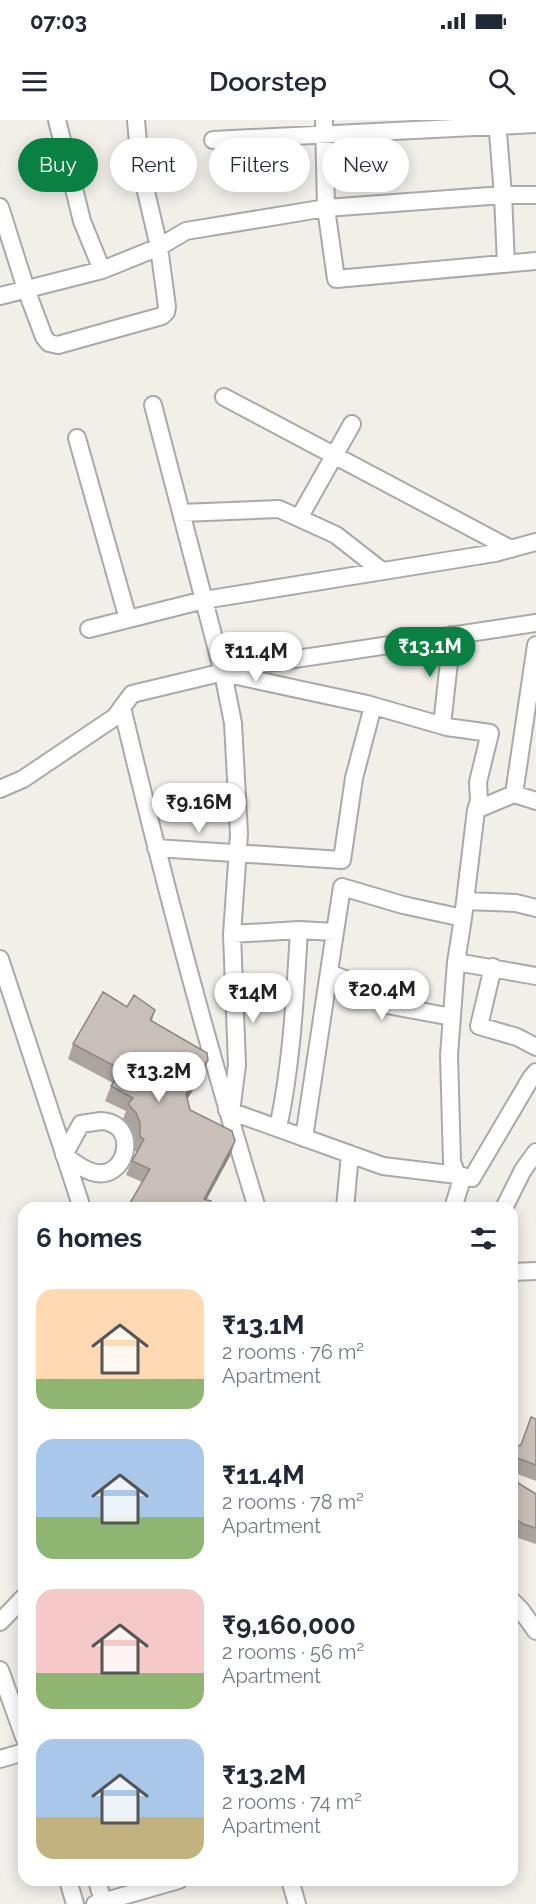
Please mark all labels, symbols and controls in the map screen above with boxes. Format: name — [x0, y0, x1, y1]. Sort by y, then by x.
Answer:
text: 07:03 — [30, 8, 87, 34]
icon: menu — [18, 65, 51, 98]
icon: search — [485, 65, 518, 98]
text: Doorstep — [209, 66, 327, 97]
chip: Buy — [18, 138, 98, 192]
chip: Rent — [110, 138, 197, 192]
chip: Filters — [209, 138, 310, 192]
chip: New — [322, 138, 409, 192]
pin: ₹13.1M — [381, 627, 479, 678]
pin: ₹11.4M — [207, 632, 305, 683]
text: ₹13.1M — [398, 634, 462, 658]
text: ₹11.4M — [224, 639, 288, 663]
pin: ₹9.16M — [150, 783, 248, 834]
text: ₹9.16M — [166, 790, 232, 814]
pin: ₹20.4M — [333, 970, 431, 1021]
pin: ₹14M — [217, 973, 289, 1024]
text: ₹20.4M — [348, 977, 416, 1001]
text: ₹14M — [228, 980, 278, 1004]
pin: ₹13.2M — [110, 1052, 208, 1103]
text: ₹13.2M — [127, 1059, 191, 1083]
icon: filters — [467, 1222, 500, 1255]
text: 6 homes — [36, 1223, 142, 1253]
text: ₹13.1M — [222, 1310, 304, 1340]
icon: home — [84, 1313, 156, 1385]
text: 2 rooms · 76 m² — [222, 1340, 364, 1364]
text: Apartment — [222, 1364, 321, 1388]
text: ₹11.4M — [222, 1460, 305, 1490]
icon: home — [84, 1463, 156, 1535]
text: 2 rooms · 78 m² — [222, 1490, 364, 1514]
text: Apartment — [222, 1514, 321, 1538]
text: ₹9,160,000 — [222, 1610, 356, 1640]
icon: home — [84, 1613, 156, 1685]
text: 2 rooms · 56 m² — [222, 1640, 364, 1664]
text: Apartment — [222, 1664, 321, 1688]
text: ₹13.2M — [222, 1760, 306, 1790]
icon: home — [84, 1763, 156, 1835]
text: 2 rooms · 74 m² — [222, 1790, 362, 1814]
text: Apartment — [222, 1814, 321, 1838]

